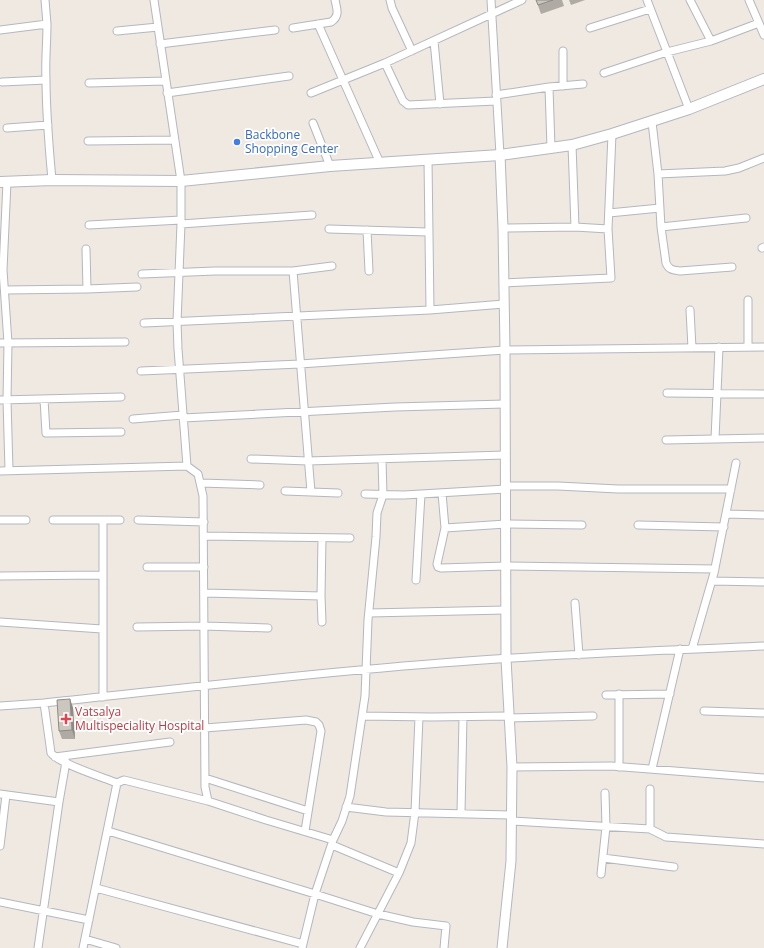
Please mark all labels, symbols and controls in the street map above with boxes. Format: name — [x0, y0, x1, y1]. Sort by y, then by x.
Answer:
place label: Backbone Shopping Center — [245, 126, 339, 157]
marker: Backbone Shopping Center — [232, 137, 242, 147]
place label: Vatsalya Multispeciality Hospital — [75, 703, 204, 734]
marker: Vatsalya Multispeciality Hospital — [60, 713, 72, 725]

